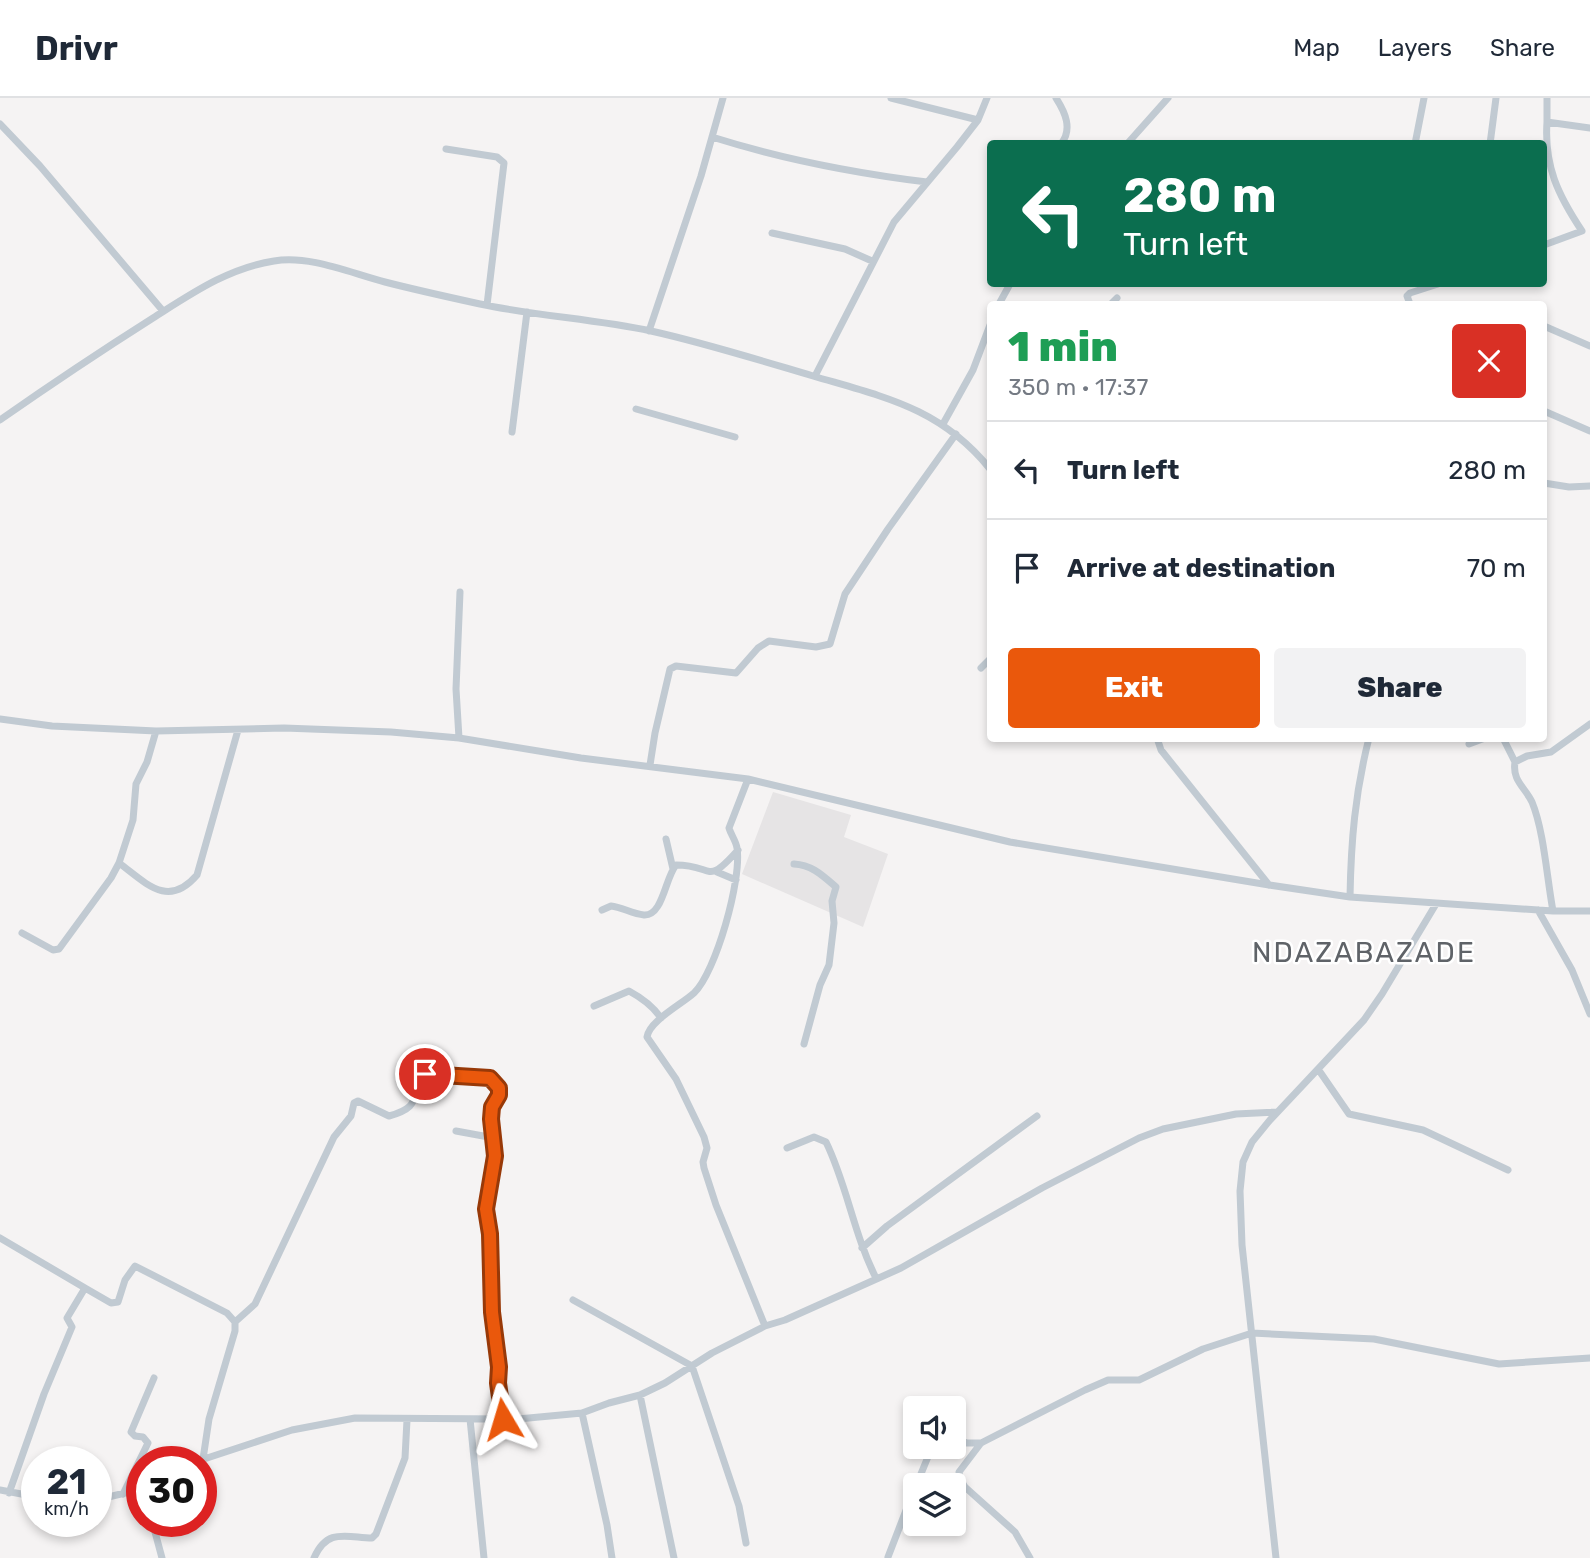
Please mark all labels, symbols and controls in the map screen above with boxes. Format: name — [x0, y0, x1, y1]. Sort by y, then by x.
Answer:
text: Drivr — [35, 29, 118, 68]
text: Map — [1293, 34, 1340, 62]
text: Layers — [1378, 34, 1452, 62]
text: Share — [1490, 34, 1555, 62]
text: 280 m — [1123, 166, 1277, 224]
icon: left — [1008, 168, 1099, 259]
text: Turn left — [1123, 225, 1248, 263]
text: 1 min — [1008, 322, 1118, 372]
button: close — [1452, 324, 1526, 398]
text: 350 m · 17:37 — [1008, 373, 1148, 401]
icon: left — [1008, 451, 1046, 489]
text: Turn left — [1067, 455, 1179, 486]
text: 280 m — [1448, 455, 1526, 486]
icon: arrive — [1008, 549, 1046, 587]
text: Arrive at destination — [1067, 553, 1335, 584]
text: 70 m — [1467, 553, 1526, 584]
button: Exit — [1008, 648, 1260, 728]
button: Share — [1274, 648, 1526, 728]
district label: NDAZABAZADE — [1252, 936, 1476, 969]
pin — [395, 1044, 455, 1104]
icon: arrive — [406, 1055, 444, 1093]
position arrow — [466, 1382, 540, 1456]
map controls — [903, 1396, 966, 1536]
button: sound — [903, 1396, 966, 1459]
speed limit sign: 30 — [126, 1446, 217, 1537]
text: 21 — [46, 1461, 87, 1503]
button: layers — [903, 1473, 966, 1536]
text: km/h — [44, 1498, 89, 1520]

